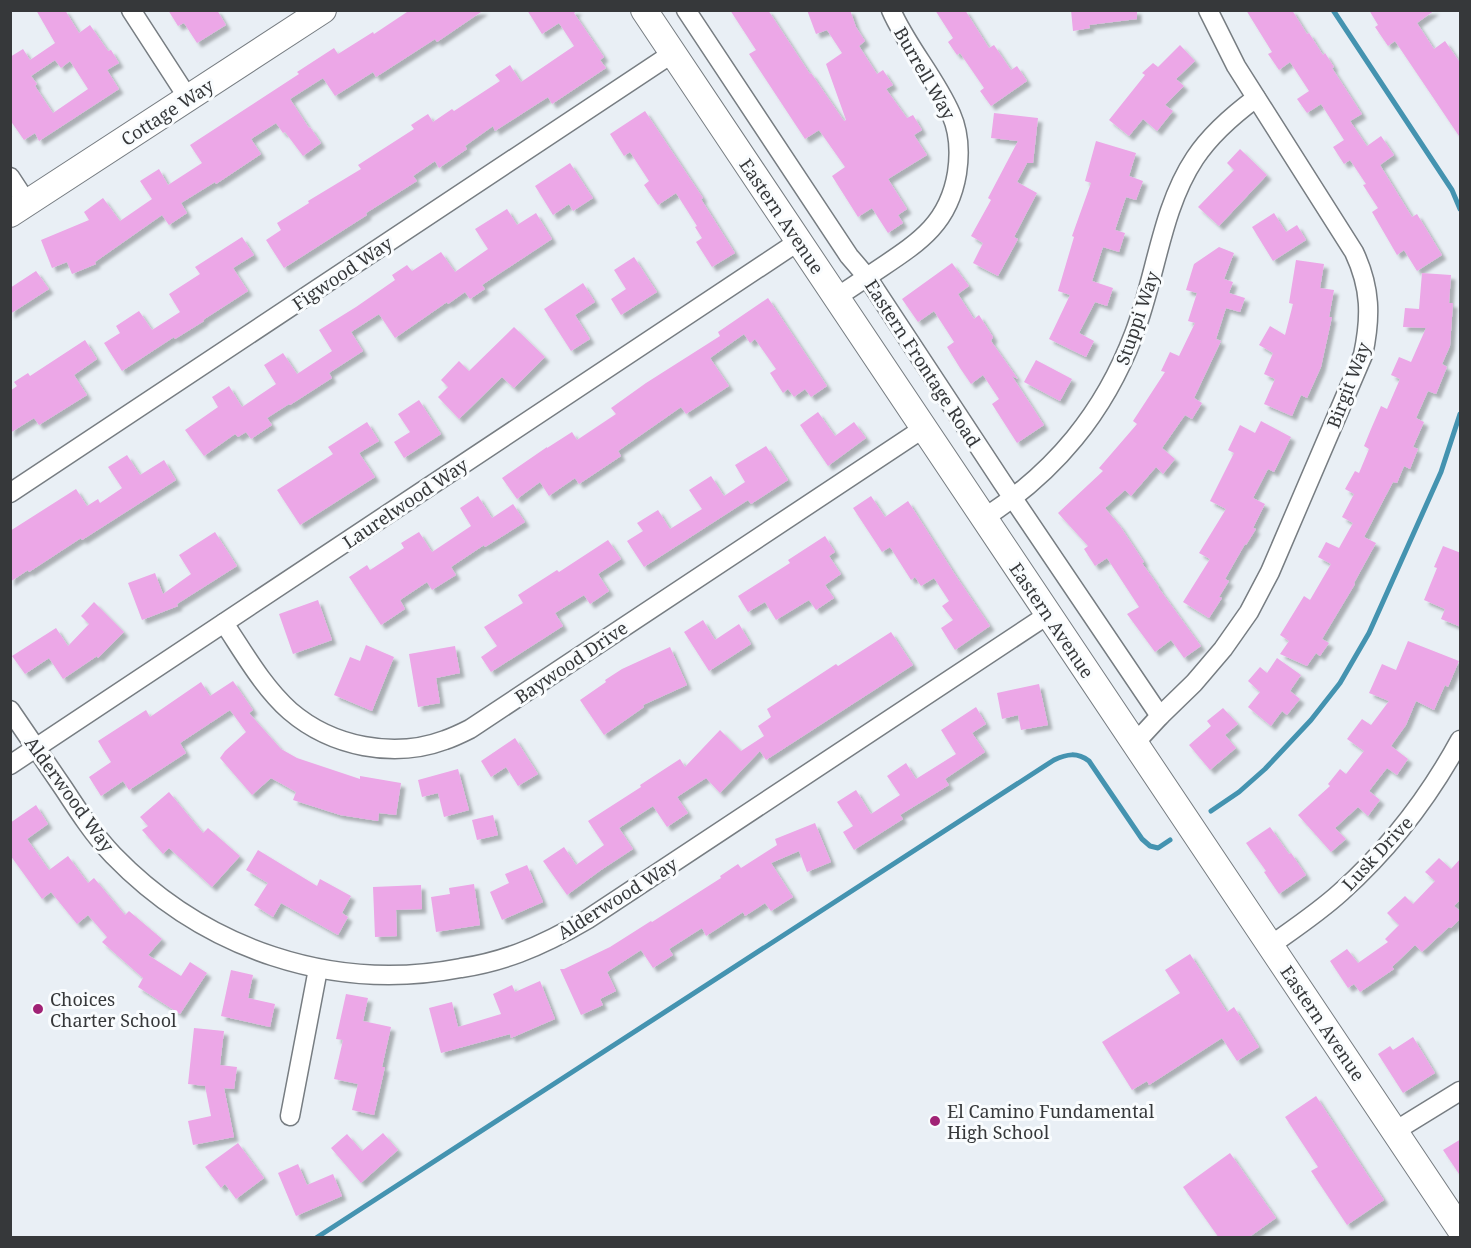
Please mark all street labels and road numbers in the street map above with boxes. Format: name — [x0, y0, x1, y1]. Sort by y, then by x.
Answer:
street label: Burrell Way — [889, 22, 962, 124]
street label: Cottage Way — [116, 73, 219, 151]
street label: Eastern Avenue — [734, 154, 830, 278]
street label: Figwood Way — [287, 230, 397, 315]
street label: Stuppi Way — [1110, 267, 1165, 368]
street label: Eastern Frontage Road — [860, 275, 986, 451]
street label: Birgit Way — [1321, 338, 1376, 431]
street label: Laurelwood Way — [338, 452, 473, 554]
street label: Eastern Avenue — [1004, 558, 1100, 682]
street label: Baywood Drive — [510, 615, 632, 709]
street label: Alderwood Way — [20, 732, 120, 857]
street label: Lusk Drive — [1336, 811, 1418, 895]
street label: Alderwood Way — [553, 851, 682, 944]
street label: Eastern Avenue — [1275, 961, 1371, 1085]

